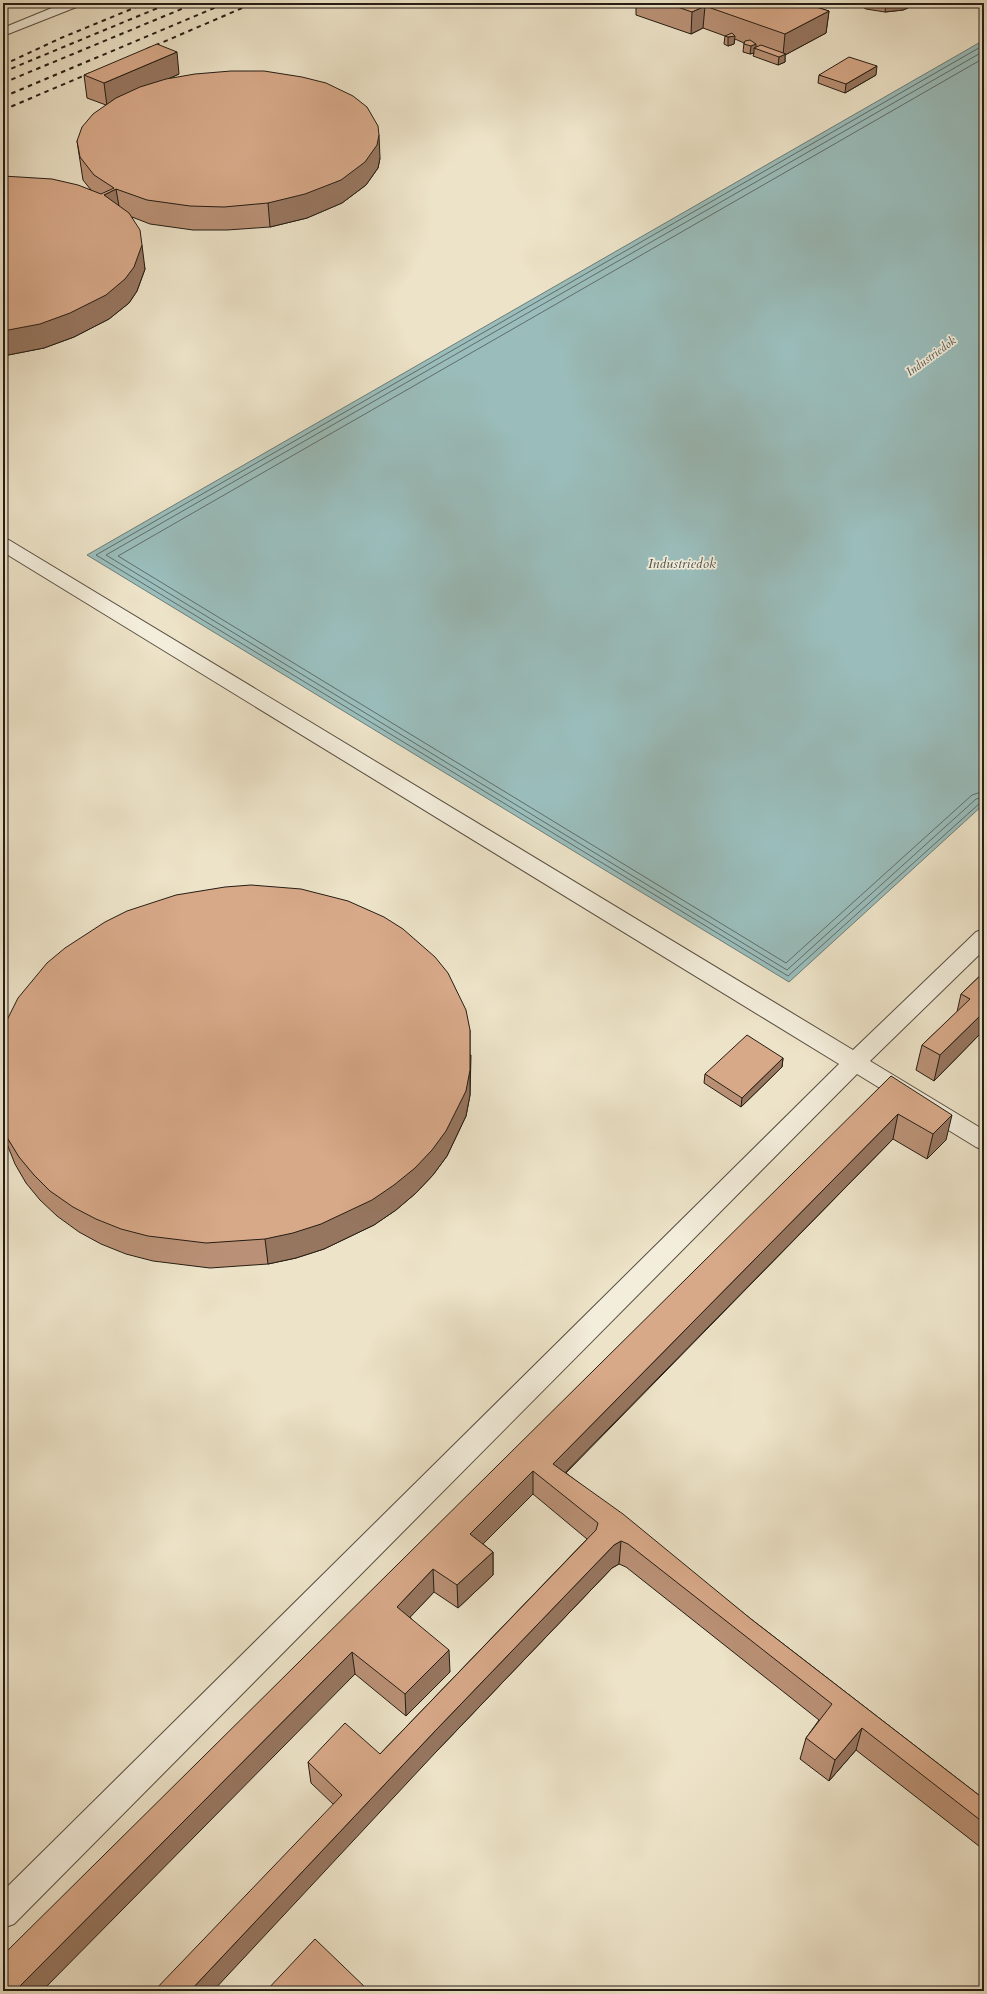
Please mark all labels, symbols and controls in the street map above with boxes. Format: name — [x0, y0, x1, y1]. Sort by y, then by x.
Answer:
water label: Industriedok — [903, 332, 959, 380]
water label: Industriedok — [648, 554, 716, 573]

